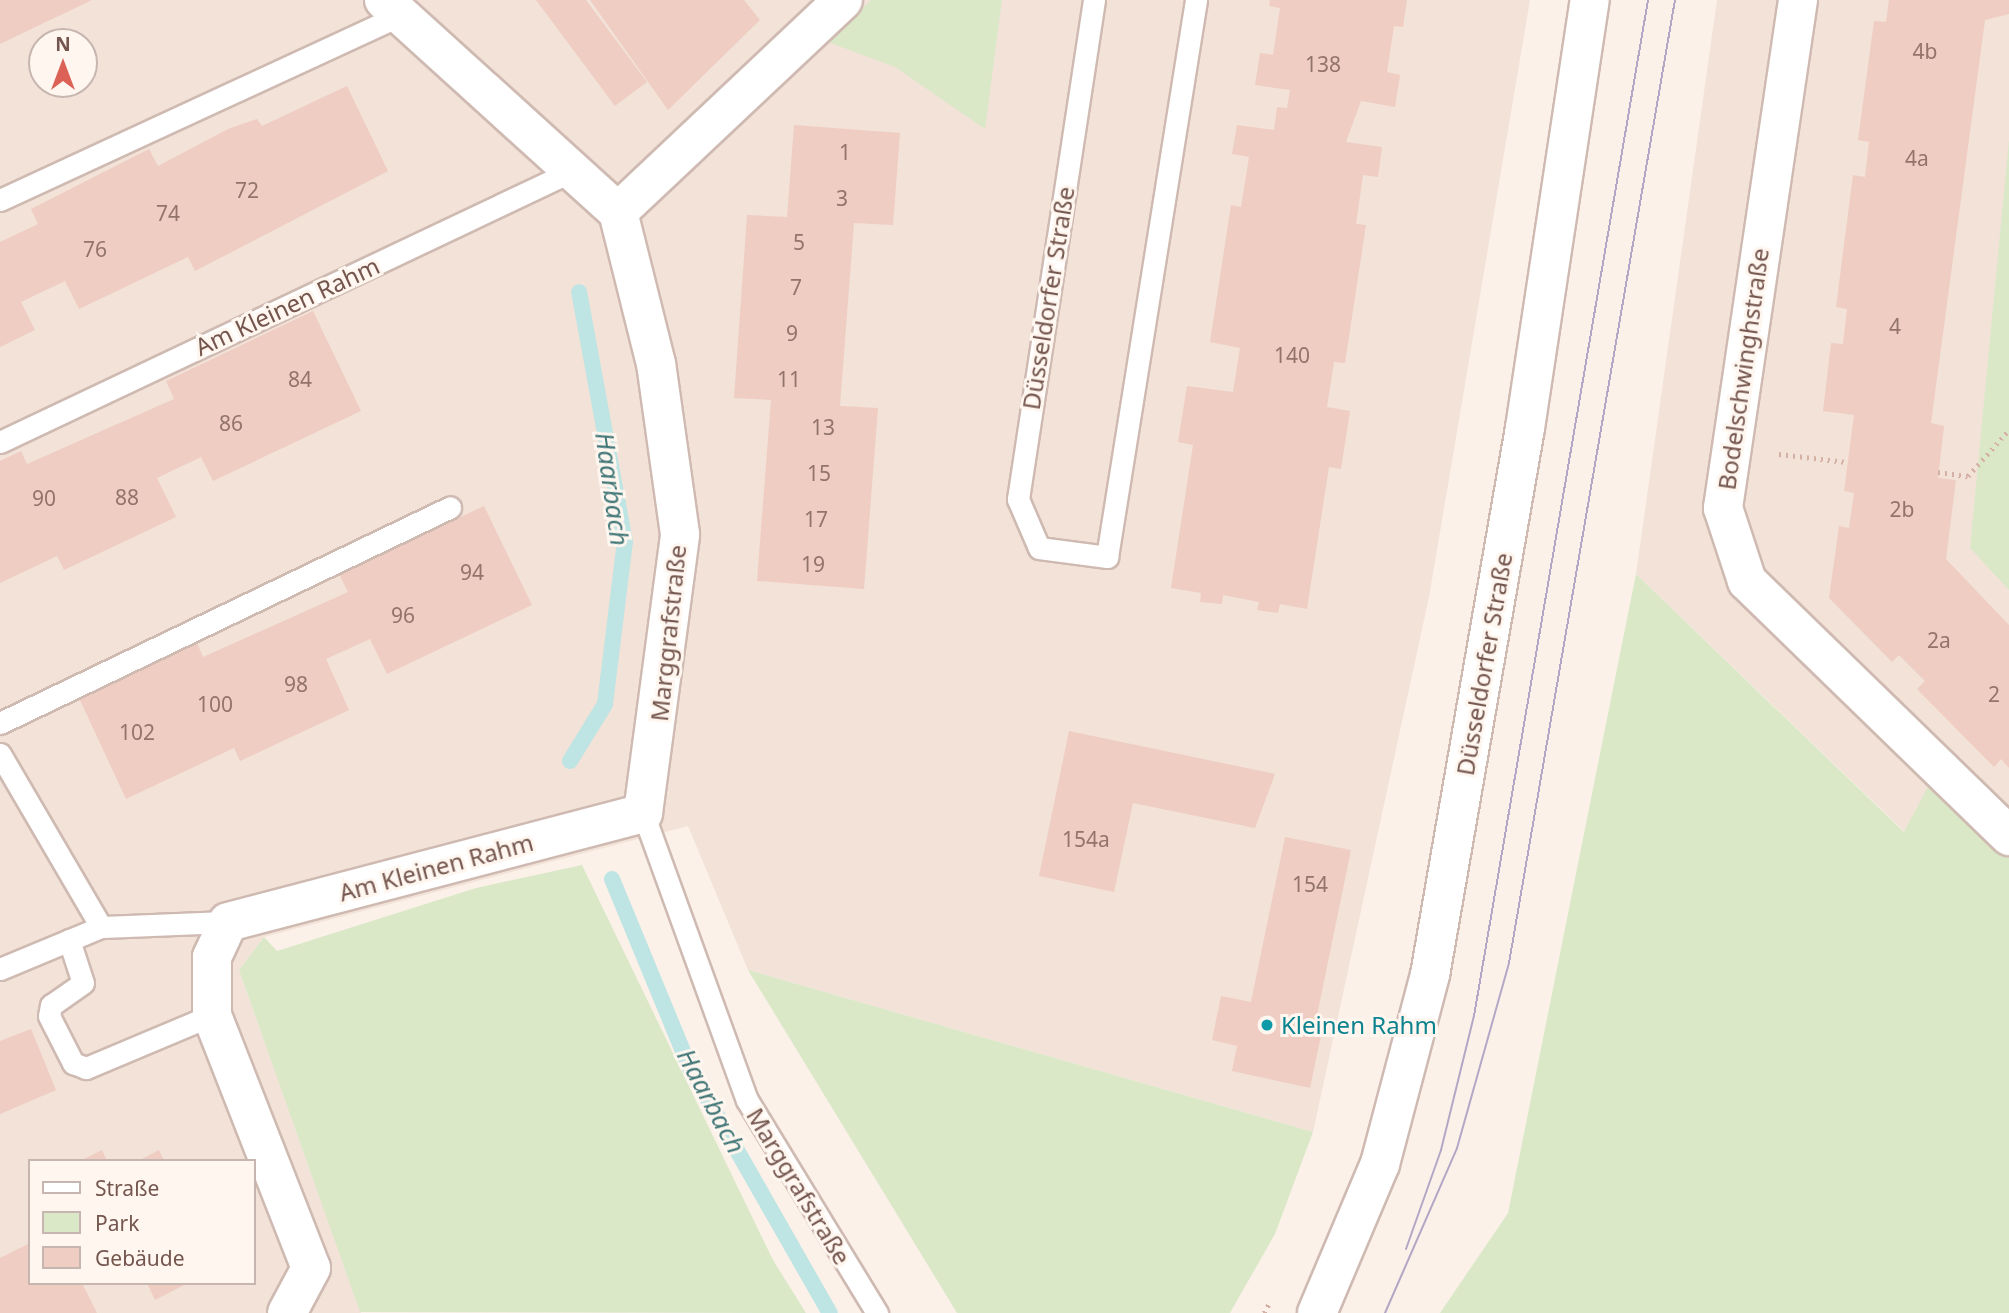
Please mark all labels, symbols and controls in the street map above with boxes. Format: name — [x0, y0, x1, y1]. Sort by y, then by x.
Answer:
north arrow — [28, 28, 98, 98]
text: N — [55, 31, 71, 57]
house number: 4b — [1913, 38, 1937, 64]
house number: 138 — [1305, 51, 1341, 77]
house number: 1 — [839, 139, 851, 165]
house number: 4a — [1905, 145, 1929, 171]
house number: 72 — [235, 177, 259, 203]
street label: Düsseldorfer Straße — [1016, 184, 1080, 412]
house number: 3 — [836, 185, 848, 211]
house number: 74 — [156, 200, 180, 226]
house number: 5 — [793, 229, 805, 255]
house number: 76 — [83, 236, 107, 262]
street label: Bodelschwinghstraße — [1712, 246, 1774, 492]
street label: Am Kleinen Rahm — [190, 251, 384, 361]
house number: 7 — [790, 274, 802, 300]
house number: 4 — [1889, 313, 1901, 339]
house number: 9 — [786, 320, 798, 346]
house number: 140 — [1274, 342, 1310, 368]
house number: 84 — [288, 366, 312, 392]
house number: 11 — [777, 366, 801, 392]
house number: 86 — [219, 410, 243, 436]
house number: 13 — [811, 414, 835, 440]
water label: Haarbach — [589, 430, 635, 548]
house number: 15 — [807, 460, 831, 486]
house number: 88 — [115, 484, 139, 510]
house number: 90 — [32, 485, 56, 511]
house number: 2b — [1890, 496, 1914, 522]
house number: 17 — [804, 506, 828, 532]
street label: Marggrafstraße — [644, 543, 692, 723]
street label: Düsseldorfer Straße — [1450, 550, 1518, 778]
house number: 19 — [801, 551, 825, 577]
house number: 94 — [460, 559, 484, 585]
house number: 96 — [391, 602, 415, 628]
house number: 2a — [1927, 627, 1951, 653]
house number: 98 — [284, 671, 308, 697]
house number: 2 — [1988, 681, 2000, 707]
house number: 100 — [197, 691, 233, 717]
house number: 102 — [119, 719, 155, 745]
house number: 154a — [1062, 826, 1110, 852]
street label: Am Kleinen Rahm — [336, 827, 536, 907]
house number: 154 — [1292, 871, 1328, 897]
place label: Kleinen Rahm — [1281, 1011, 1437, 1039]
marker: Kleinen Rahm — [1259, 1017, 1275, 1033]
water label: Haarbach — [670, 1043, 752, 1159]
street label: Marggrafstraße — [741, 1103, 857, 1269]
legend — [28, 1159, 256, 1285]
text: Straße — [95, 1174, 159, 1202]
text: Park — [95, 1209, 139, 1237]
text: Gebäude — [95, 1244, 185, 1272]

